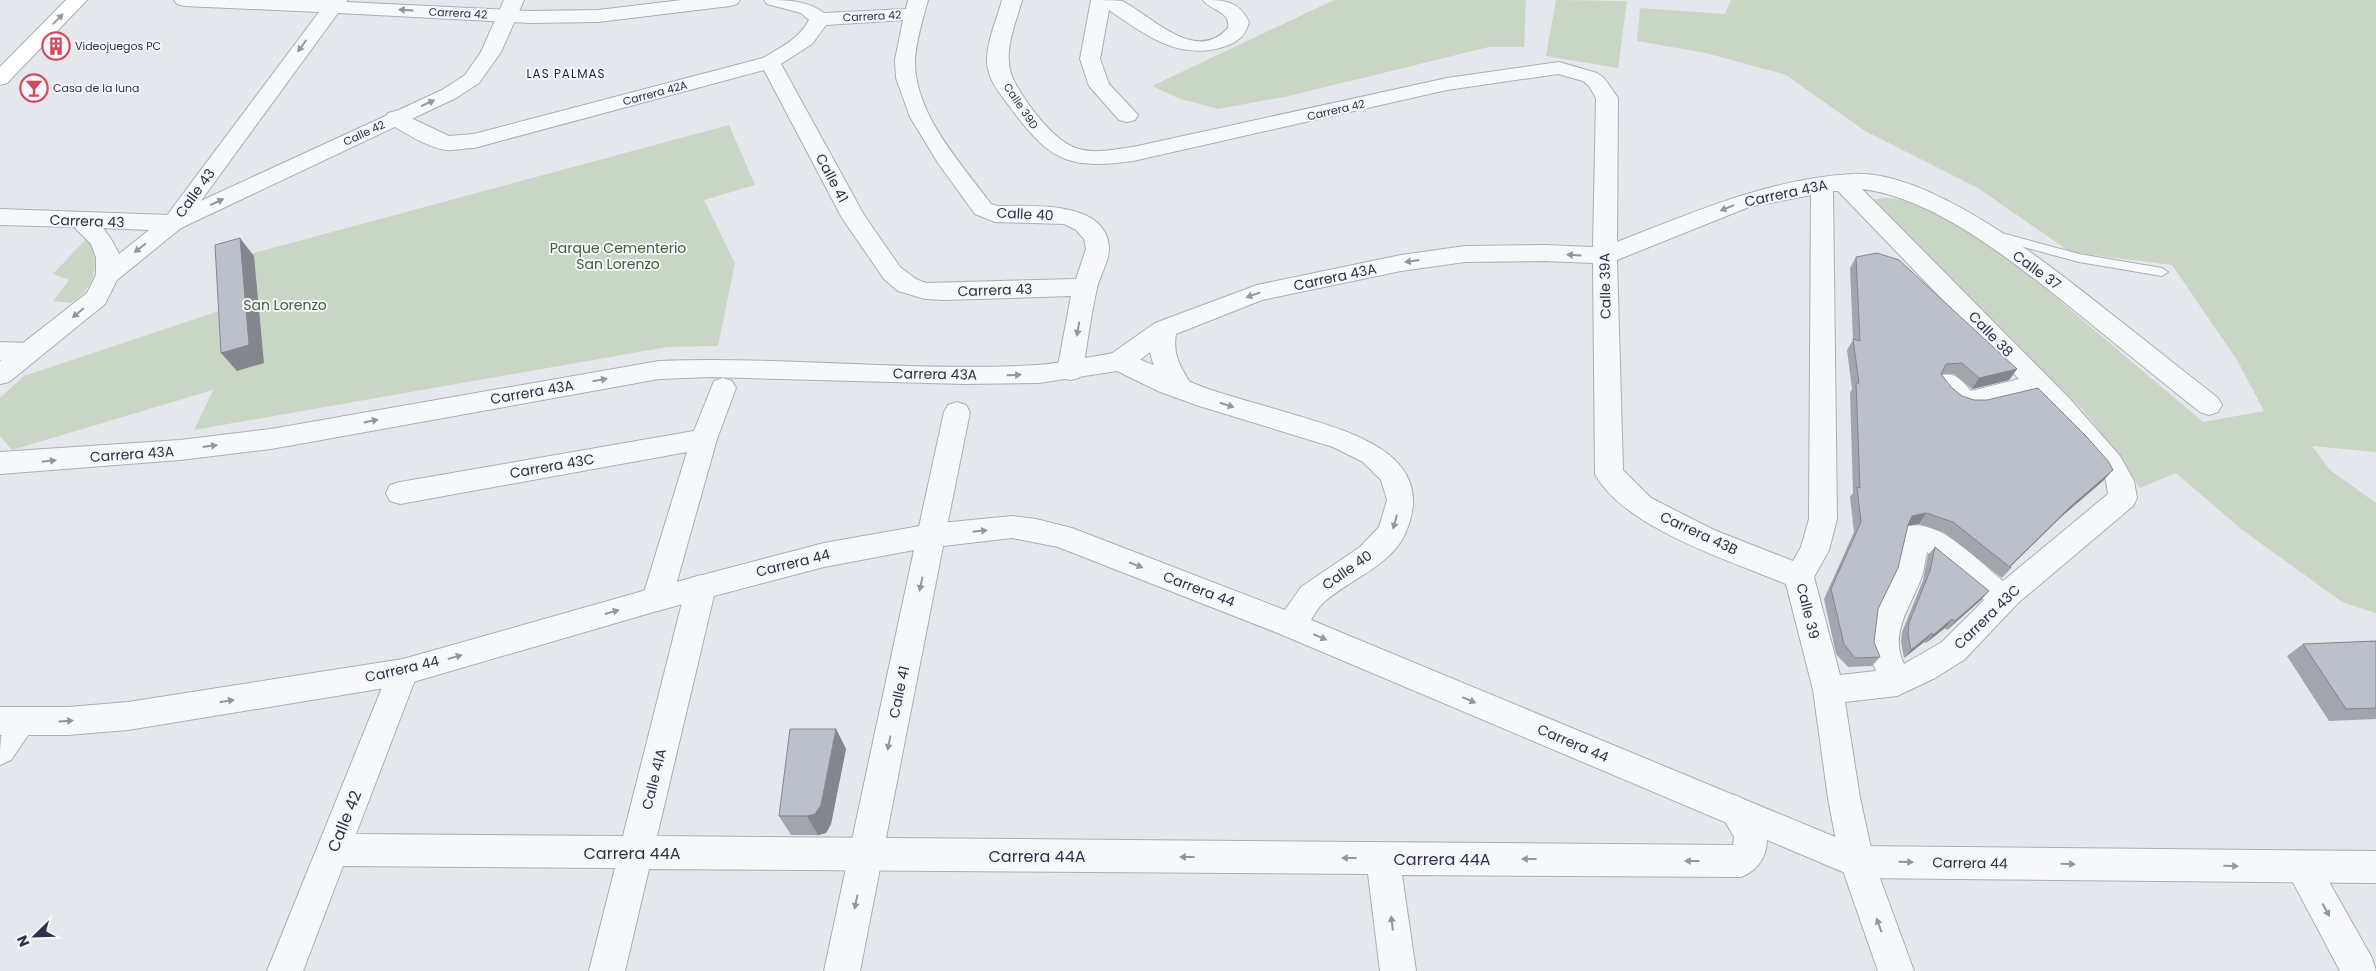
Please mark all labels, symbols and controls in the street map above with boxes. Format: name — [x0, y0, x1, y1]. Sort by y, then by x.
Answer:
street label: Carrera 42 — [428, 3, 488, 23]
one-way arrow — [398, 6, 414, 14]
street label: Carrera 42 — [842, 6, 902, 26]
one-way arrow — [52, 13, 64, 25]
building icon: Videojuegos PC — [41, 31, 71, 61]
place label: Videojuegos PC — [75, 38, 161, 54]
one-way arrow — [297, 39, 307, 53]
district label: LAS PALMAS — [526, 65, 606, 82]
bar icon: Casa de la luna — [19, 73, 49, 103]
street label: Carrera 42A — [621, 77, 690, 109]
place label: Casa de la luna — [53, 80, 140, 96]
street label: Calle 39D — [1000, 80, 1042, 132]
street label: Carrera 42 — [1306, 96, 1366, 124]
one-way arrow — [421, 99, 435, 107]
street label: Calle 42 — [341, 116, 387, 150]
street label: Calle 41 — [811, 150, 853, 206]
street label: Calle 43 — [170, 164, 220, 222]
street label: Carrera 43A — [1743, 174, 1829, 212]
one-way arrow — [210, 198, 224, 206]
street label: Calle 40 — [996, 203, 1054, 225]
one-way arrow — [1720, 204, 1734, 212]
street label: Carrera 43 — [49, 210, 125, 232]
park label: Parque Cementerio San Lorenzo — [550, 238, 686, 274]
one-way arrow — [134, 243, 147, 254]
street label: Calle 37 — [2009, 246, 2066, 295]
one-way arrow — [1565, 250, 1581, 258]
street label: Calle 39A — [1594, 253, 1616, 319]
street label: Carrera 43A — [1292, 258, 1378, 296]
one-way arrow — [1403, 258, 1419, 266]
street label: Carrera 43 — [957, 279, 1033, 301]
one-way arrow — [1245, 292, 1260, 300]
park label: San Lorenzo — [243, 295, 327, 315]
one-way arrow — [72, 307, 85, 318]
street label: Calle 38 — [1964, 307, 2018, 361]
one-way arrow — [1073, 321, 1081, 337]
street label: Carrera 43A — [893, 363, 977, 385]
one-way arrow — [1006, 371, 1022, 379]
street label: Carrera 43A — [489, 375, 575, 409]
one-way arrow — [592, 376, 608, 384]
one-way arrow — [1220, 401, 1235, 409]
one-way arrow — [363, 417, 379, 425]
street label: Carrera 43A — [89, 441, 175, 467]
one-way arrow — [203, 442, 219, 450]
street label: Carrera 43C — [508, 449, 596, 483]
one-way arrow — [41, 456, 57, 464]
street label: Carrera 43B — [1657, 506, 1741, 560]
one-way arrow — [1391, 515, 1399, 530]
one-way arrow — [972, 527, 988, 535]
street label: Carrera 44 — [754, 544, 832, 582]
street label: Calle 40 — [1318, 545, 1376, 595]
one-way arrow — [1129, 561, 1144, 569]
street label: Carrera 44 — [1160, 566, 1238, 612]
one-way arrow — [917, 576, 925, 592]
street label: Carrera 43C — [1949, 580, 2025, 654]
street label: Calle 39 — [1791, 581, 1825, 641]
one-way arrow — [604, 608, 619, 616]
one-way arrow — [1312, 634, 1327, 641]
street label: Carrera 44 — [363, 651, 441, 687]
one-way arrow — [448, 652, 463, 660]
street label: Calle 41 — [884, 664, 914, 720]
one-way arrow — [220, 696, 236, 704]
one-way arrow — [1462, 696, 1477, 704]
one-way arrow — [58, 716, 74, 724]
street label: Carrera 44 — [1534, 719, 1612, 767]
one-way arrow — [884, 735, 892, 751]
street label: Calle 41A — [637, 746, 671, 812]
street label: Calle 42 — [322, 787, 367, 855]
street label: Carrera 44A — [584, 842, 681, 865]
street label: Carrera 44A — [989, 845, 1086, 868]
street label: Carrera 44A — [1394, 848, 1491, 871]
street label: Carrera 44 — [1932, 852, 2008, 874]
one-way arrow — [1179, 853, 1195, 861]
one-way arrow — [1341, 854, 1357, 862]
one-way arrow — [1521, 855, 1537, 863]
one-way arrow — [1684, 857, 1700, 865]
one-way arrow — [1898, 858, 1914, 866]
one-way arrow — [2061, 860, 2077, 868]
one-way arrow — [2223, 862, 2239, 870]
one-way arrow — [852, 895, 860, 910]
one-way arrow — [2322, 903, 2330, 917]
north arrow — [10, 911, 60, 961]
one-way arrow — [1387, 914, 1395, 930]
one-way arrow — [1875, 917, 1883, 932]
text: N — [12, 932, 34, 950]

